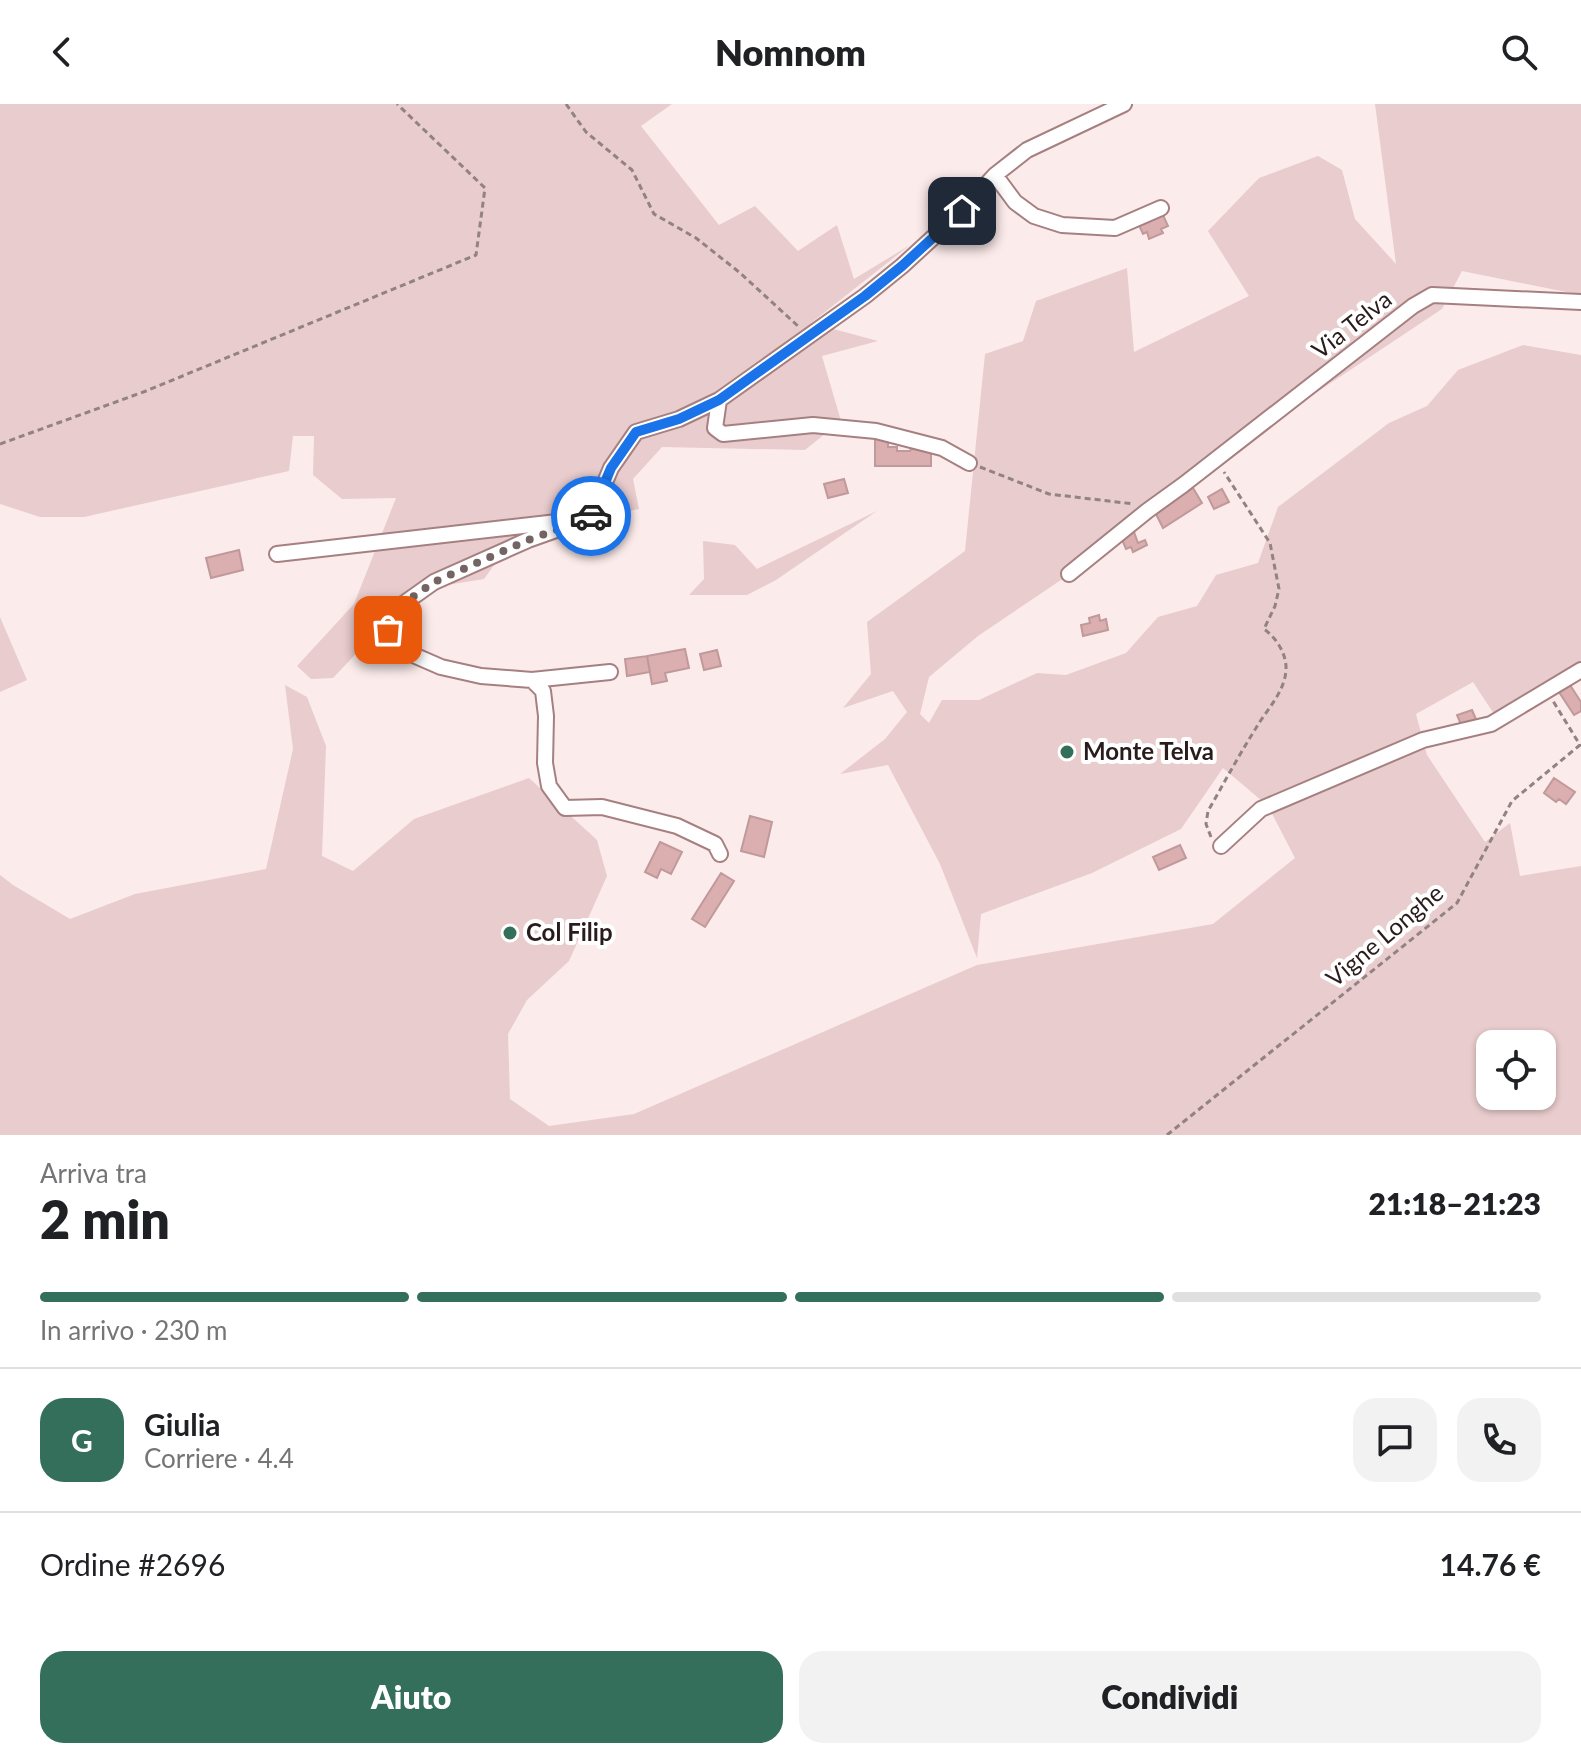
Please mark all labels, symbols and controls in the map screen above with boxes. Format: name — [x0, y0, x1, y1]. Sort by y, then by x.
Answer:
icon: back — [40, 30, 84, 74]
text: Nomnom — [715, 30, 866, 74]
icon: search — [1497, 30, 1541, 74]
pin — [928, 177, 996, 245]
icon: home — [940, 189, 984, 233]
street label: Via Telva — [1306, 284, 1397, 364]
courier — [551, 476, 631, 556]
icon: car — [569, 494, 613, 538]
pin — [354, 596, 422, 664]
icon: bag — [366, 608, 410, 652]
place label: Monte Telva — [1083, 736, 1214, 765]
marker: Monte Telva — [1058, 743, 1076, 761]
street label: Vigne Longhe — [1320, 878, 1448, 992]
place label: Col Filip — [526, 917, 613, 946]
marker: Col Filip — [501, 924, 519, 942]
map controls — [1476, 1030, 1556, 1110]
button: locate — [1476, 1030, 1556, 1110]
text: Arriva tra — [40, 1157, 147, 1189]
text: 21:18–21:23 — [1368, 1185, 1541, 1221]
text: 2 min — [40, 1188, 170, 1250]
text: In arrivo · 230 m — [40, 1314, 228, 1346]
button: chat — [1353, 1398, 1437, 1482]
button: phone — [1457, 1398, 1541, 1482]
text: Giulia — [144, 1406, 221, 1442]
text: G — [71, 1422, 93, 1458]
text: Corriere · 4.4 — [144, 1442, 294, 1474]
text: Ordine #2696 — [40, 1546, 225, 1582]
text: 14.76 € — [1440, 1546, 1541, 1582]
button: Aiuto — [40, 1651, 783, 1743]
button: Condividi — [799, 1651, 1541, 1743]

